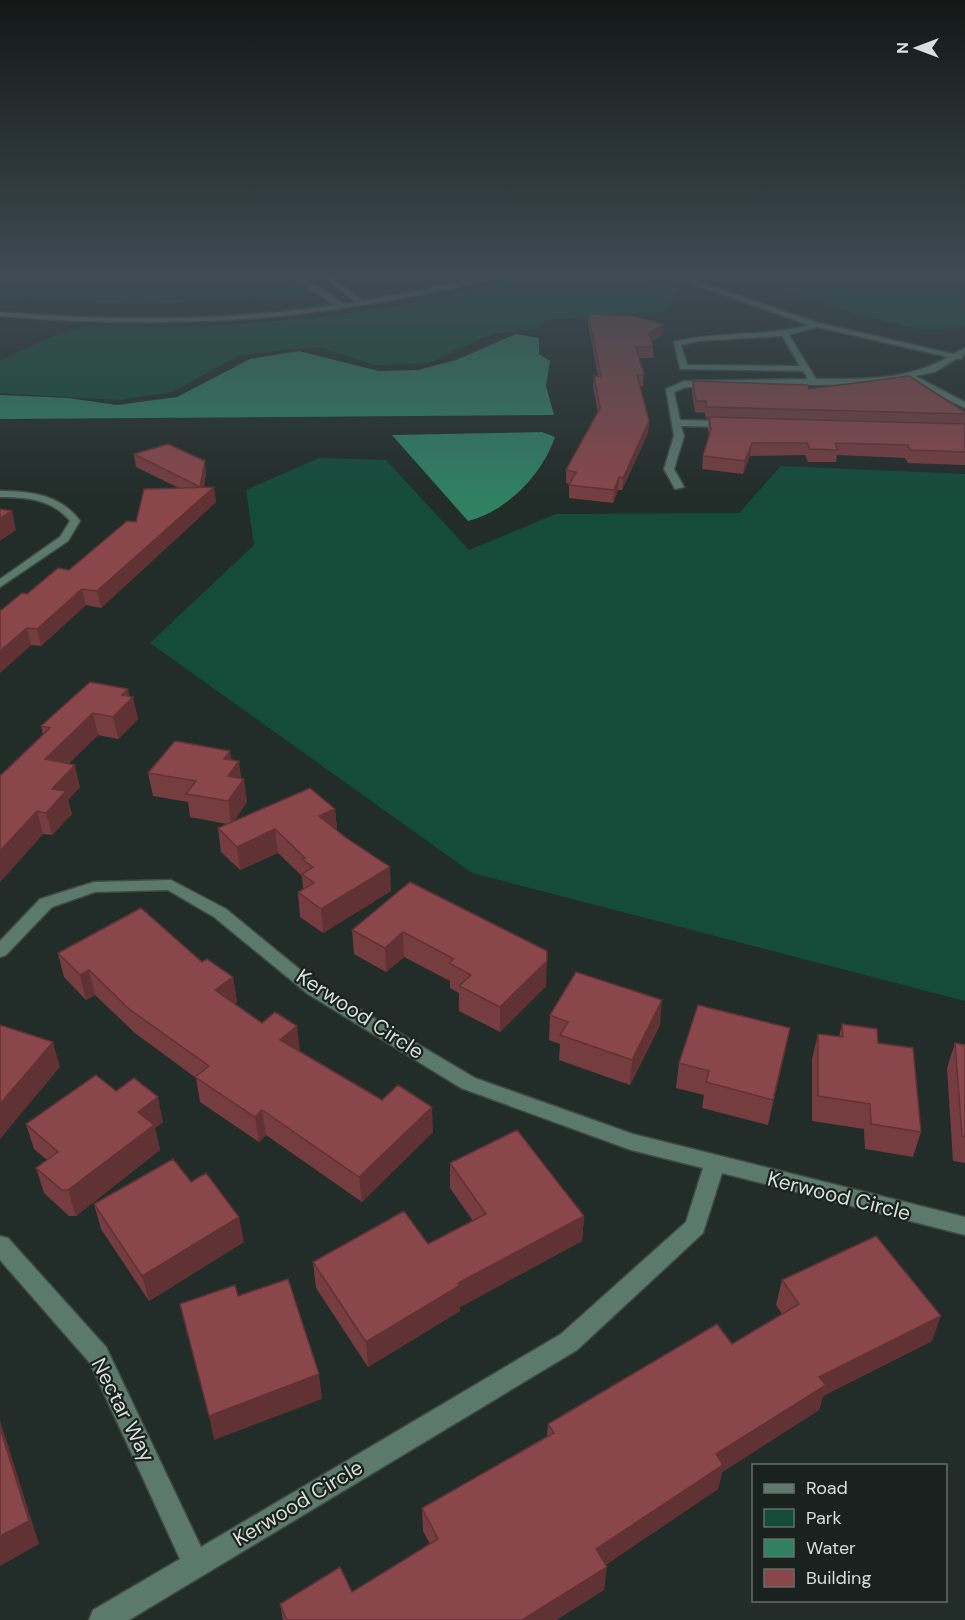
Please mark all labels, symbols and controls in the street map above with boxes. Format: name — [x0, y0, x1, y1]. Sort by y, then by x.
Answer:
north arrow — [887, 18, 947, 78]
text: N — [892, 42, 913, 54]
street label: Kerwood Circle — [291, 962, 429, 1066]
street label: Kerwood Circle — [764, 1165, 914, 1227]
street label: Nectar Way — [85, 1353, 161, 1467]
street label: Kerwood Circle — [228, 1453, 368, 1553]
legend — [752, 1464, 947, 1602]
text: Road — [806, 1476, 848, 1500]
text: Park — [806, 1506, 842, 1530]
text: Water — [806, 1536, 856, 1560]
text: Building — [806, 1566, 871, 1590]

